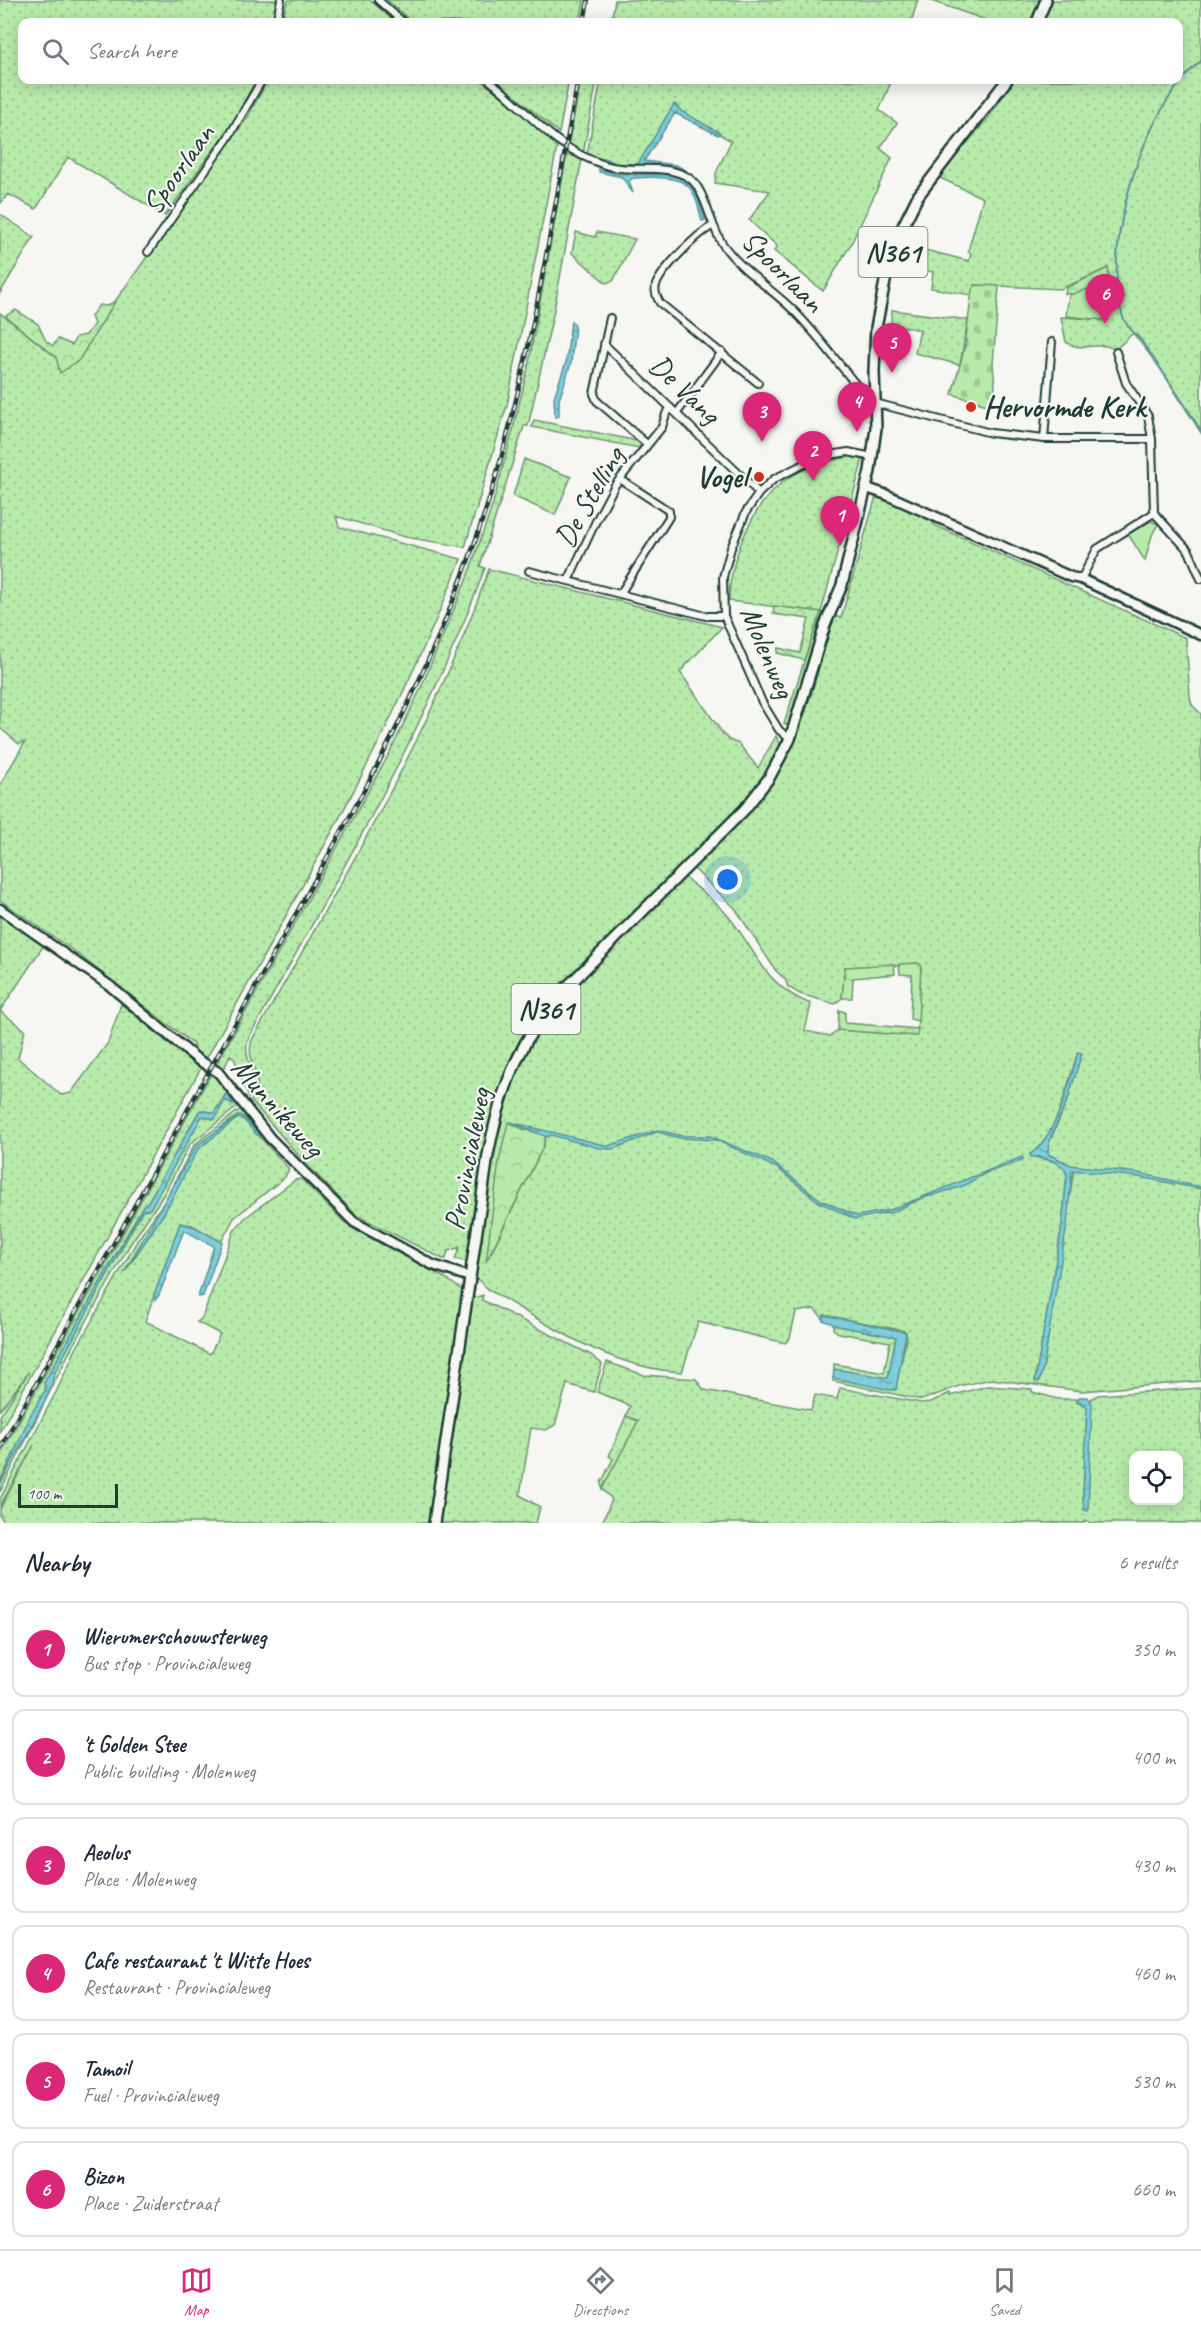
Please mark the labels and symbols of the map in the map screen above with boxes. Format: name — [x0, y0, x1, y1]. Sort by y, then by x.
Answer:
street label: Spoorlaan — [133, 115, 224, 222]
street label: Spoorlaan — [734, 222, 834, 322]
road number: N361 — [858, 227, 928, 277]
pin: 6 — [1086, 274, 1124, 324]
pin: 5 — [872, 324, 912, 373]
street label: De Vang — [641, 346, 730, 434]
pin: 4 — [838, 382, 876, 432]
place label: Hervormde Kerk — [983, 388, 1148, 426]
pin: 3 — [742, 392, 782, 442]
marker: Hervormde Kerk — [964, 400, 978, 414]
pin: 2 — [794, 432, 832, 481]
street label: De Stelling — [545, 438, 634, 554]
place label: Vogel — [696, 458, 753, 496]
marker: Vogel — [752, 470, 766, 484]
pin: 1 — [820, 496, 860, 546]
street label: Molenweg — [732, 600, 805, 705]
your location — [713, 865, 742, 894]
road number: N361 — [512, 984, 580, 1034]
street label: Munnikeweg — [223, 1049, 334, 1167]
street label: Provincialeweg — [435, 1083, 500, 1234]
scale bar — [18, 1481, 118, 1508]

